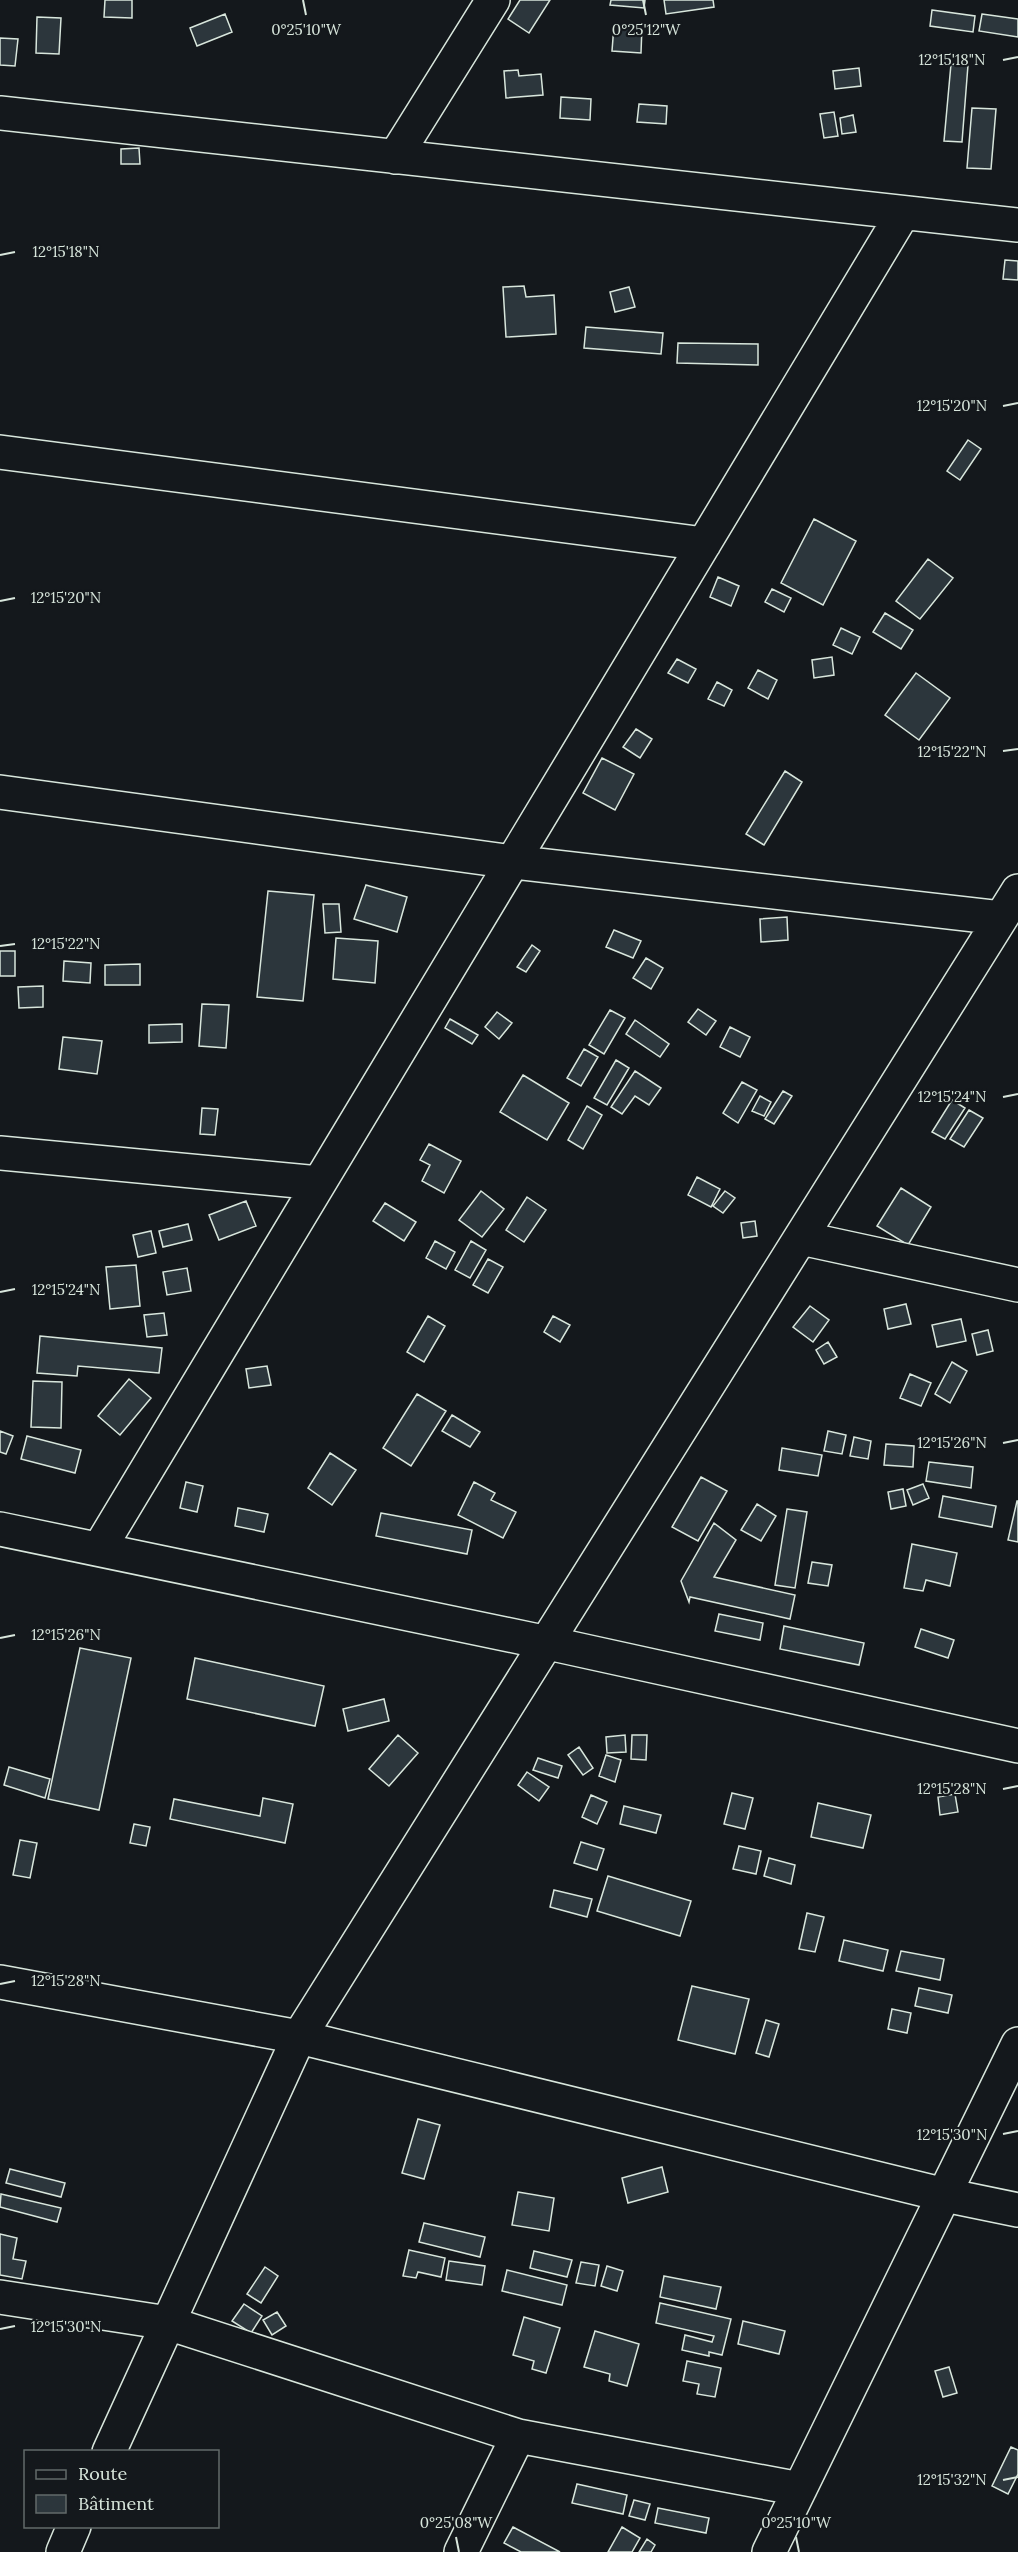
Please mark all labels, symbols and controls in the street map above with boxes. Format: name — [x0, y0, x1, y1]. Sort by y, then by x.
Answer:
text: 0°25'10"W — [271, 20, 342, 39]
text: 0°25'12"W — [612, 20, 681, 39]
text: 12°15'18"N — [919, 50, 985, 69]
text: 12°15'18"N — [33, 242, 99, 261]
text: 12°15'20"N — [917, 396, 987, 415]
text: 12°15'20"N — [31, 588, 101, 607]
text: 12°15'22"N — [917, 742, 987, 761]
text: 12°15'22"N — [31, 934, 101, 953]
text: 12°15'24"N — [918, 1087, 986, 1106]
text: 12°15'24"N — [32, 1280, 100, 1299]
text: 12°15'26"N — [917, 1433, 987, 1452]
text: 12°15'26"N — [31, 1625, 101, 1644]
text: 12°15'28"N — [917, 1779, 987, 1798]
text: 12°15'28"N — [31, 1971, 101, 1990]
text: 12°15'30"N — [917, 2125, 987, 2144]
text: 12°15'30"N — [31, 2317, 101, 2336]
legend — [24, 2450, 219, 2528]
text: Route — [78, 2462, 127, 2485]
text: 12°15'32"N — [917, 2470, 987, 2489]
text: Bâtiment — [78, 2492, 154, 2515]
text: 0°25'08"W — [420, 2513, 493, 2532]
text: 0°25'10"W — [761, 2513, 832, 2532]

